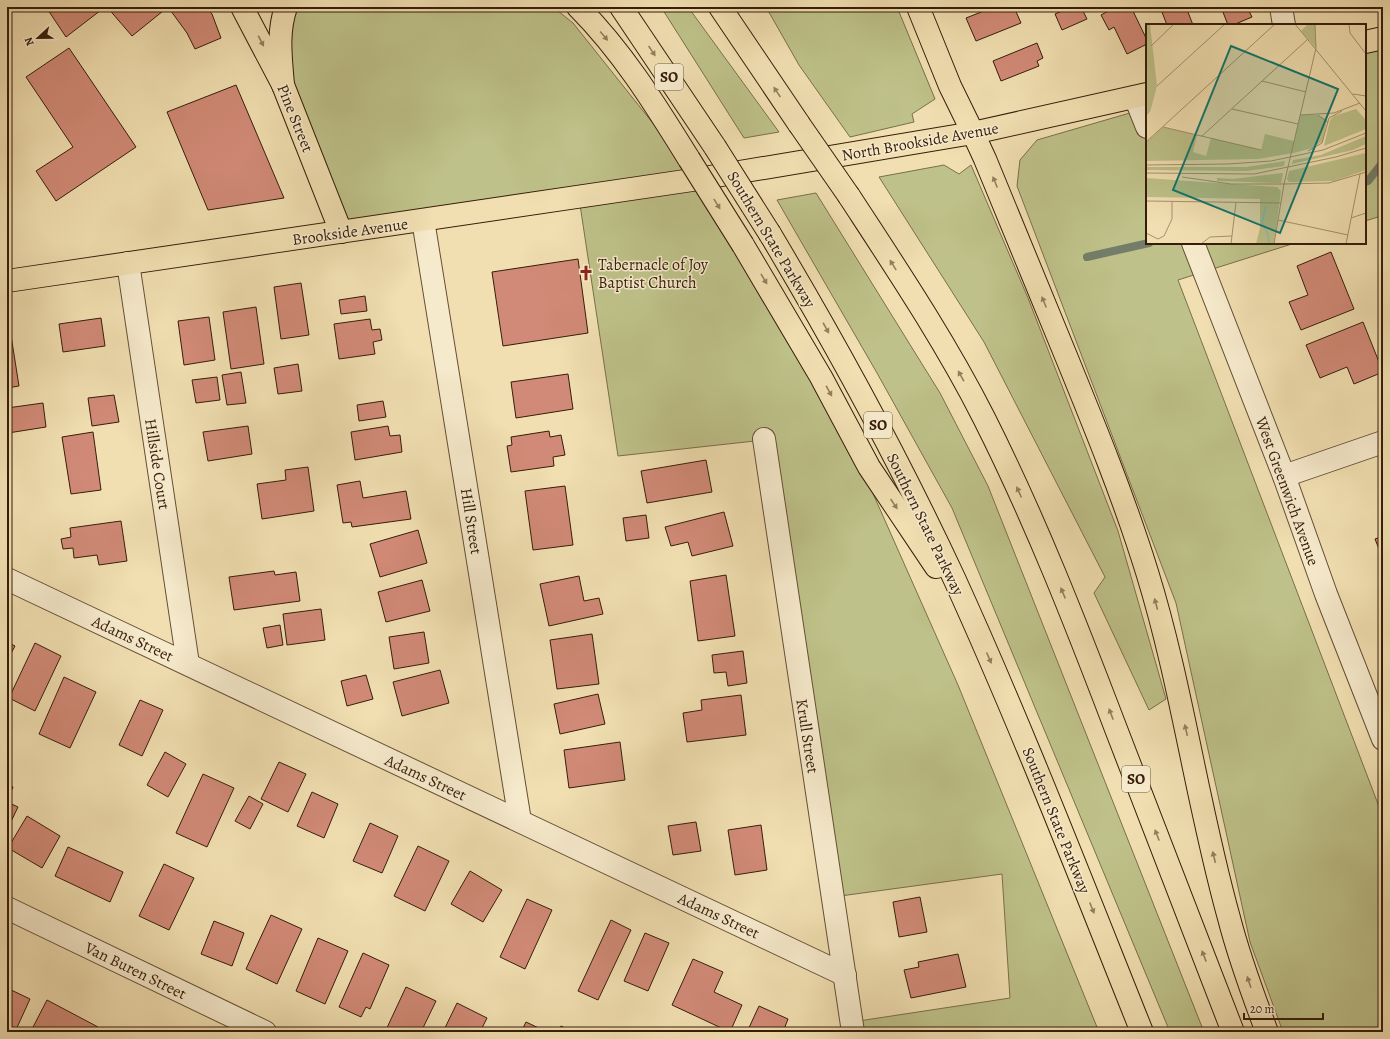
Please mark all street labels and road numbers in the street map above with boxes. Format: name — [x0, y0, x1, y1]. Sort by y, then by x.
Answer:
road number: SO — [655, 64, 683, 90]
street label: Pine Street — [271, 81, 319, 156]
street label: North Brookside Avenue — [840, 117, 1000, 167]
street label: Southern State Parkway — [722, 167, 821, 313]
street label: Brookside Avenue — [291, 213, 409, 251]
road number: SO — [864, 412, 892, 438]
street label: West Greenwich Avenue — [1250, 413, 1324, 569]
street label: Hillside Court — [139, 417, 175, 511]
street label: Southern State Parkway — [881, 449, 970, 600]
street label: Hill Street — [455, 486, 487, 556]
street label: Adams Street — [87, 610, 177, 667]
street label: Krull Street — [790, 697, 824, 775]
street label: Southern State Parkway — [1017, 744, 1096, 898]
street label: Adams Street — [380, 749, 470, 806]
road number: SO — [1122, 766, 1150, 792]
street label: Adams Street — [673, 887, 763, 944]
street label: Van Buren Street — [80, 936, 190, 1005]

